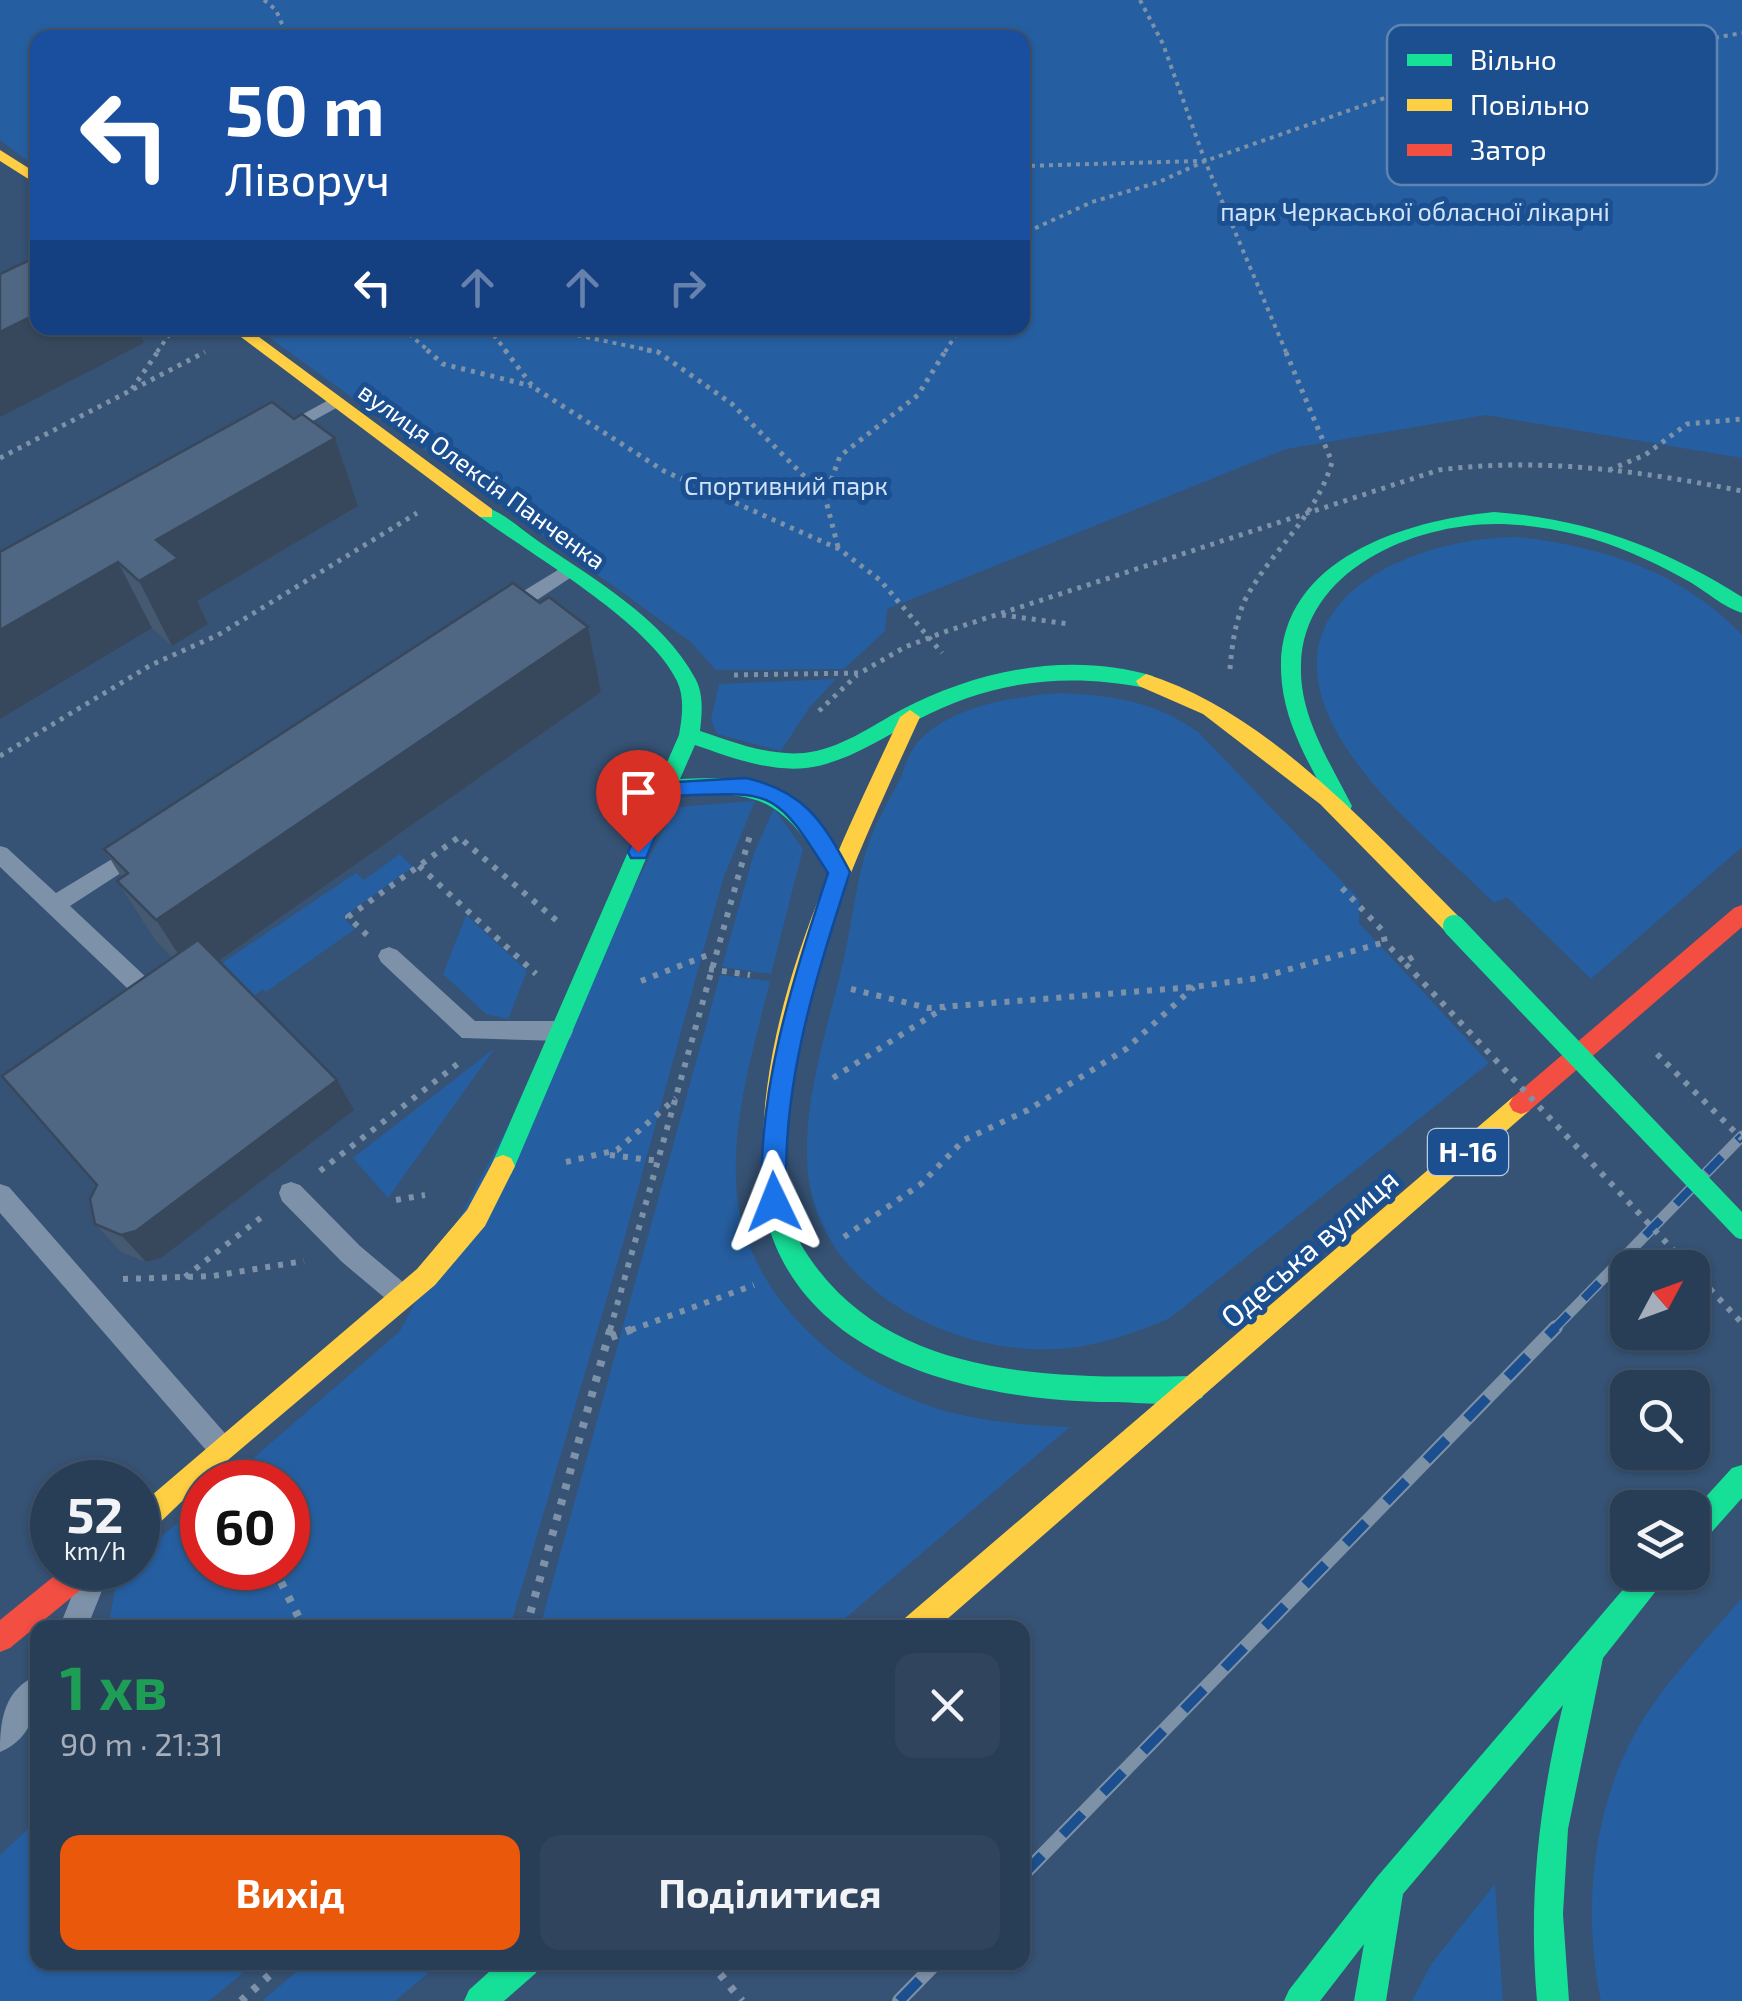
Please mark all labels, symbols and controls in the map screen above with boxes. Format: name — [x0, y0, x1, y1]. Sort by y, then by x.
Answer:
legend — [1387, 25, 1717, 185]
text: Вільно — [1470, 42, 1557, 76]
text: 50 m — [225, 66, 385, 150]
icon: left — [60, 70, 190, 200]
text: Повільно — [1470, 87, 1590, 121]
text: Затор — [1470, 132, 1547, 166]
text: Ліворуч — [225, 151, 390, 205]
park label: парк Черкаської обласної лікарні — [1220, 196, 1610, 226]
icon: left — [345, 260, 400, 315]
icon: ahead — [450, 260, 505, 315]
icon: ahead — [555, 260, 610, 315]
icon: right — [660, 260, 715, 315]
street label: вулиця Олексія Панченка — [353, 376, 612, 576]
park label: Спортивний парк — [684, 470, 888, 500]
pin — [596, 750, 681, 853]
icon: arrive — [611, 765, 666, 820]
road number: Н-16 — [1428, 1129, 1508, 1175]
position arrow — [722, 1150, 826, 1254]
street label: Одеська вулиця — [1213, 1161, 1405, 1335]
north arrow — [1610, 1250, 1710, 1350]
map controls — [1610, 1250, 1710, 1590]
button: search — [1610, 1370, 1710, 1470]
speed limit sign: 60 — [180, 1460, 310, 1590]
text: 52 — [67, 1483, 123, 1543]
button: layers — [1610, 1490, 1710, 1590]
text: km/h — [64, 1535, 126, 1565]
text: 1 хв — [60, 1650, 167, 1722]
button: close — [895, 1653, 1000, 1758]
text: 90 m · 21:31 — [60, 1724, 223, 1762]
button: Вихід — [60, 1835, 520, 1950]
button: Поділитися — [540, 1835, 1000, 1950]

